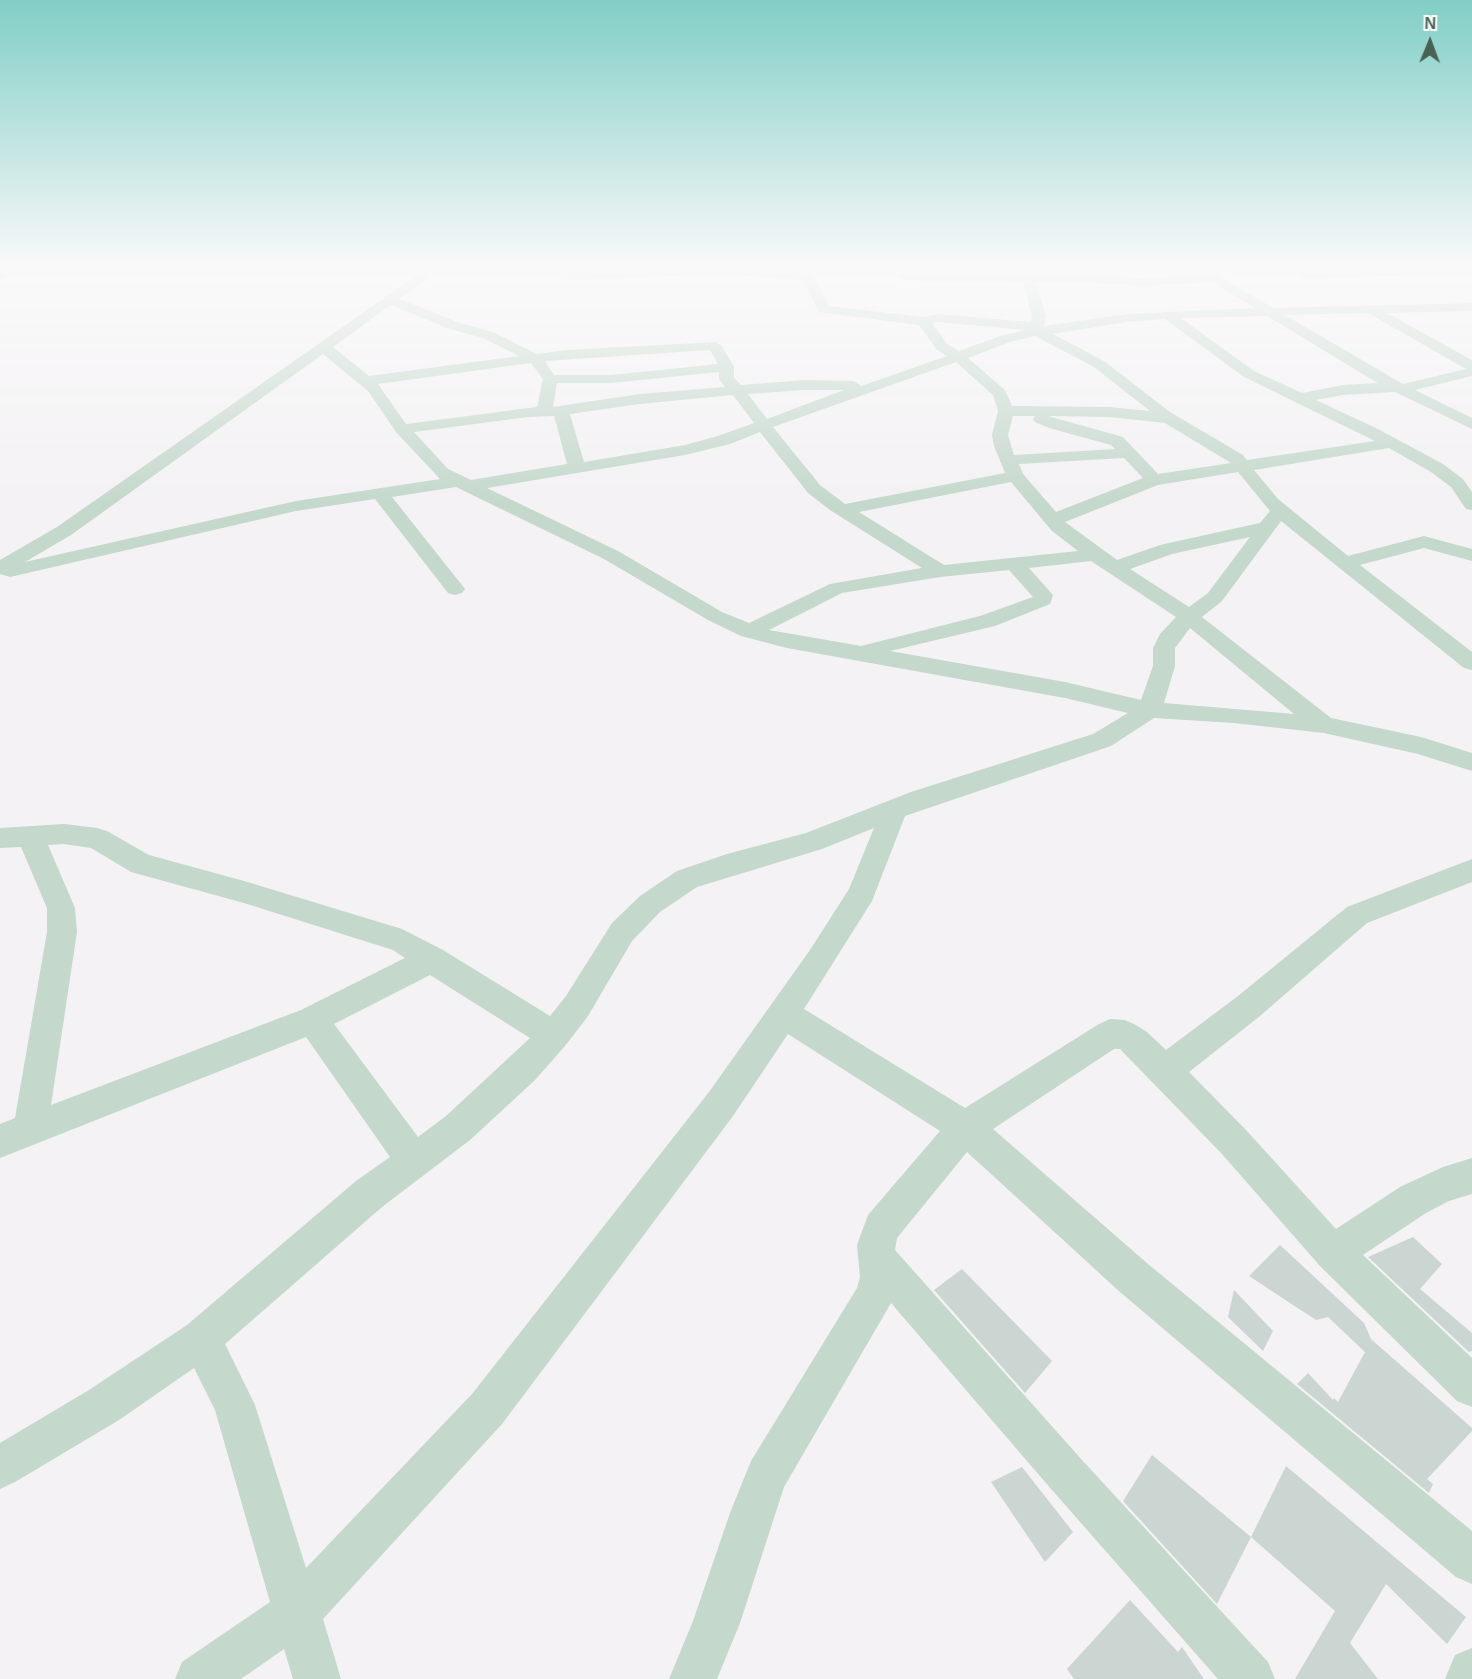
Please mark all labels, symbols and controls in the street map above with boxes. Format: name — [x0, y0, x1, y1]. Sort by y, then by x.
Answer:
north arrow — [1400, 12, 1460, 72]
text: N — [1424, 15, 1436, 32]

